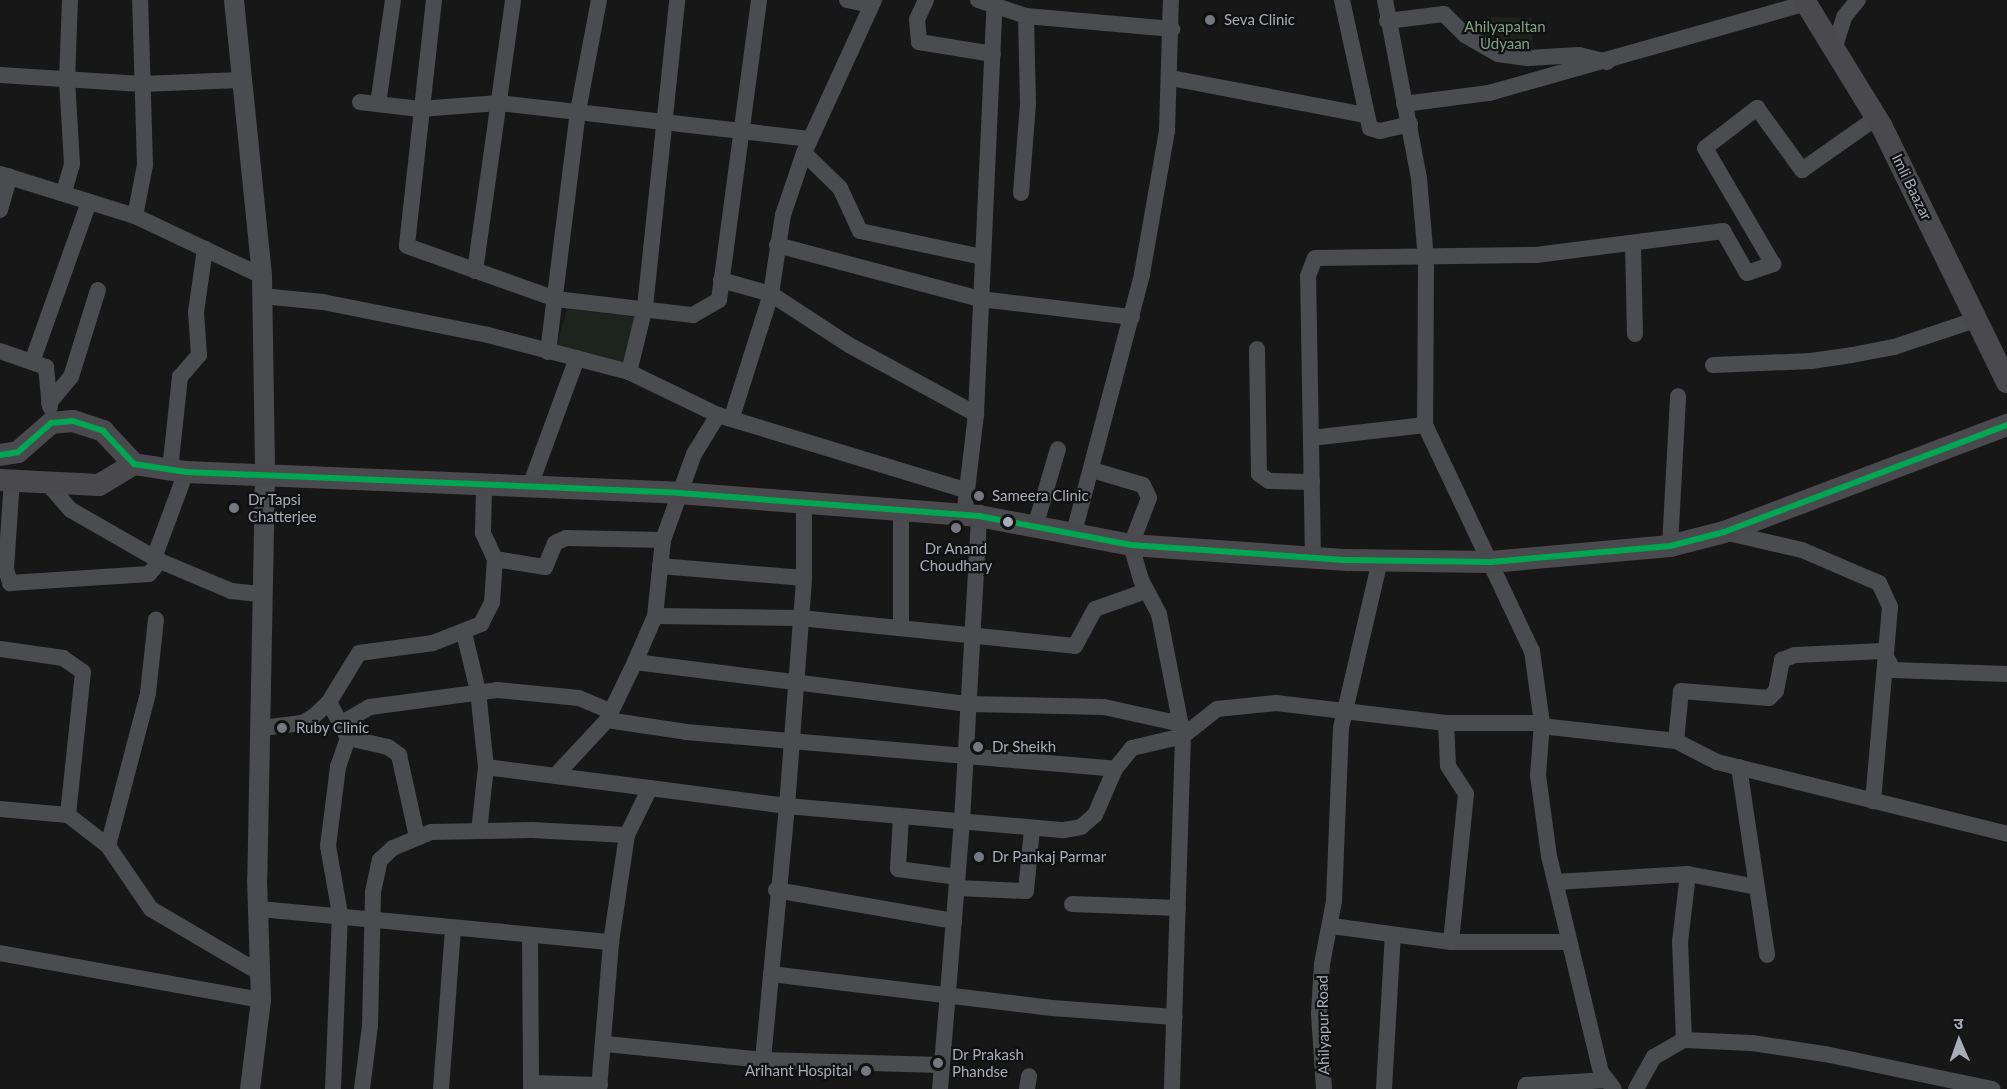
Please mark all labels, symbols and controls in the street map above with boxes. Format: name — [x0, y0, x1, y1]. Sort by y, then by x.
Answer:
marker: Seva Clinic — [1201, 11, 1219, 29]
place label: Seva Clinic — [1224, 11, 1295, 29]
park label: Ahilyapaltan Udyaan — [1464, 17, 1546, 52]
street label: Imli Baazar — [1888, 151, 1936, 223]
marker: Sameera Clinic — [970, 487, 988, 505]
place label: Sameera Clinic — [992, 487, 1089, 505]
place label: Dr Tapsi Chatterjee — [248, 490, 317, 525]
marker: Dr Tapsi Chatterjee — [225, 499, 243, 517]
unlabelled marker — [1002, 516, 1014, 528]
marker: Dr Anand Choudhary — [947, 519, 965, 537]
place label: Dr Anand Choudhary — [920, 539, 992, 574]
marker: Ruby Clinic — [273, 719, 291, 737]
place label: Ruby Clinic — [296, 719, 370, 737]
marker: Dr Sheikh — [969, 738, 987, 756]
place label: Dr Sheikh — [992, 738, 1056, 756]
marker: Dr Pankaj Parmar — [970, 848, 988, 866]
place label: Dr Pankaj Parmar — [992, 848, 1107, 866]
street label: Ahilyapur Road — [1313, 975, 1333, 1075]
north arrow — [1929, 1011, 1989, 1071]
text: उ — [1953, 1013, 1963, 1032]
place label: Dr Prakash Phandse — [952, 1045, 1024, 1080]
marker: Dr Prakash Phandse — [929, 1054, 947, 1072]
place label: Arihant Hospital — [745, 1062, 852, 1080]
marker: Arihant Hospital — [857, 1062, 875, 1080]

